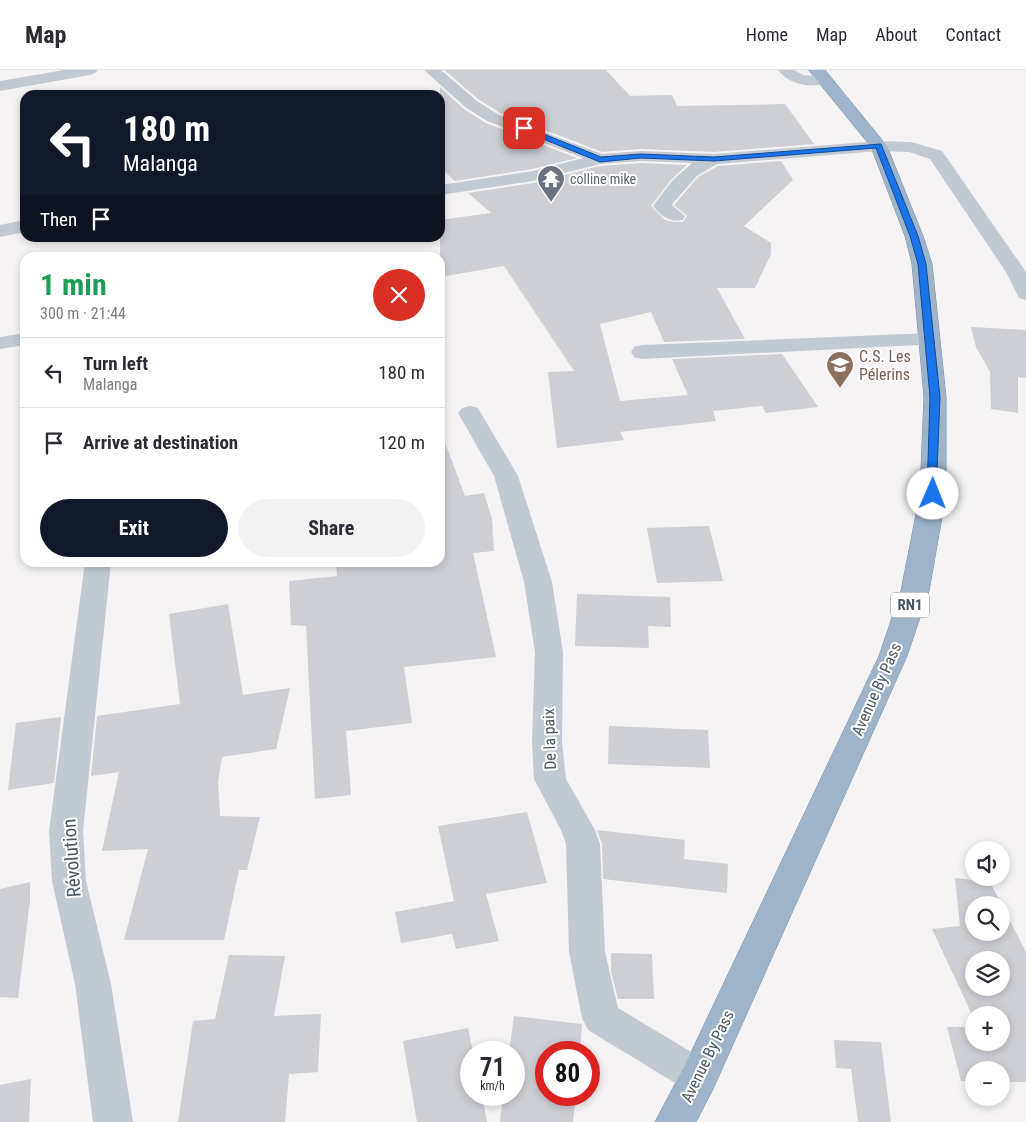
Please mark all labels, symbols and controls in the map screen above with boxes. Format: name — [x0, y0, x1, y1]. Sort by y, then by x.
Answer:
text: Map — [25, 21, 66, 49]
text: Home — [746, 24, 788, 45]
text: Map — [816, 24, 847, 45]
text: About — [875, 24, 917, 45]
text: Contact — [945, 24, 1001, 45]
pin — [503, 107, 545, 149]
text: 180 m — [123, 109, 210, 150]
icon: left — [40, 110, 105, 175]
icon: arrive — [510, 114, 538, 142]
text: Malanga — [123, 151, 198, 176]
temple icon: colline mike — [536, 164, 566, 203]
place label: colline mike — [570, 171, 637, 187]
icon: arrive — [87, 205, 115, 233]
text: Then — [40, 208, 77, 231]
text: 1 min — [40, 267, 107, 302]
button: close — [373, 269, 425, 321]
text: 300 m · 21:44 — [40, 304, 126, 323]
place label: C.S. Les Pélerins — [859, 347, 911, 384]
school or university icon: C.S. Les Pélerins — [825, 350, 855, 389]
text: Turn left — [83, 352, 148, 375]
icon: left — [40, 359, 68, 387]
text: 180 m — [378, 361, 425, 384]
text: Malanga — [83, 375, 137, 394]
icon: arrive — [40, 429, 68, 457]
text: Arrive at destination — [83, 431, 238, 454]
text: 120 m — [378, 431, 425, 454]
position arrow — [906, 467, 958, 519]
button: Exit — [40, 499, 228, 557]
button: Share — [238, 499, 425, 557]
road number: RN1 — [891, 592, 929, 618]
street label: Avenue By Pass — [847, 640, 905, 739]
street label: De la paix — [539, 708, 560, 770]
street label: Révolution — [57, 818, 86, 898]
map controls — [965, 841, 1010, 1106]
button: sound — [965, 841, 1010, 886]
button: search — [965, 896, 1010, 941]
button: layers — [965, 951, 1010, 996]
button: + — [965, 1006, 1010, 1051]
street label: Avenue By Pass — [677, 1007, 738, 1105]
speed limit sign: 80 — [535, 1041, 600, 1106]
text: 71 — [480, 1053, 505, 1082]
button: − — [965, 1061, 1010, 1106]
text: km/h — [480, 1079, 505, 1093]

